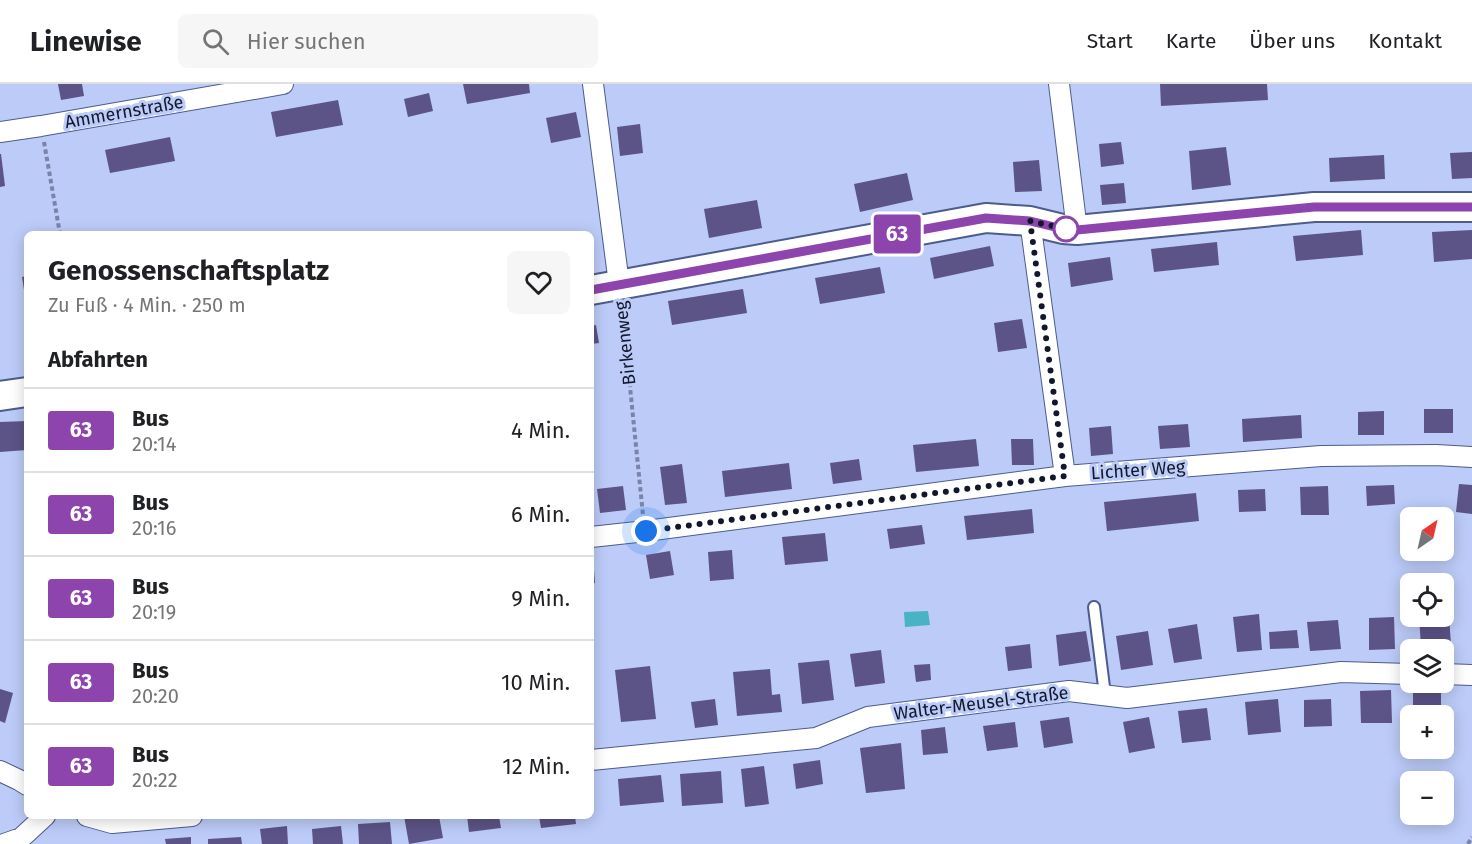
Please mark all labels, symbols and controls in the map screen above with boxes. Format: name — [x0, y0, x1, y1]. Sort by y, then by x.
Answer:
search box — [178, 14, 598, 68]
text: Linewise — [30, 25, 142, 58]
icon: search — [199, 25, 232, 58]
text: Hier suchen — [247, 28, 366, 55]
text: Start — [1087, 28, 1133, 54]
text: Karte — [1166, 28, 1216, 54]
text: Über uns — [1249, 28, 1335, 54]
text: Kontakt — [1368, 28, 1442, 54]
street label: Ammernstraße — [63, 91, 185, 133]
line badge: 63 — [870, 214, 924, 254]
unlabelled marker — [1053, 216, 1079, 242]
text: 63 — [886, 221, 908, 247]
button: heart — [507, 251, 570, 314]
text: Genossenschaftsplatz — [48, 254, 329, 287]
text: Zu Fuß · 4 Min. · 250 m — [48, 293, 246, 317]
street label: Birkenweg — [610, 299, 640, 386]
text: Abfahrten — [48, 346, 148, 373]
text: Bus — [132, 405, 169, 432]
text: 63 — [70, 417, 92, 443]
text: 4 Min. — [511, 417, 570, 444]
text: 20:14 — [132, 432, 176, 456]
street label: Lichter Weg — [1090, 456, 1187, 484]
text: Bus — [132, 489, 169, 516]
text: 63 — [70, 501, 92, 527]
text: 6 Min. — [511, 501, 570, 528]
north arrow — [1400, 507, 1454, 561]
map controls — [1400, 507, 1454, 825]
text: 20:16 — [132, 516, 176, 540]
your location — [631, 516, 661, 546]
text: Bus — [132, 573, 169, 600]
button: locate — [1400, 573, 1454, 627]
text: 63 — [70, 585, 92, 611]
text: 9 Min. — [511, 585, 570, 612]
text: 20:19 — [132, 600, 176, 624]
button: layers — [1400, 639, 1454, 693]
text: Bus — [132, 657, 169, 684]
text: 63 — [70, 669, 92, 695]
text: 10 Min. — [501, 669, 570, 696]
street label: Walter-Meusel-Straße — [892, 681, 1070, 725]
text: 20:20 — [132, 684, 179, 708]
button: + — [1400, 705, 1454, 759]
text: Bus — [132, 741, 169, 768]
text: 63 — [70, 753, 92, 779]
text: 12 Min. — [502, 753, 570, 780]
text: 20:22 — [132, 768, 178, 792]
button: − — [1400, 771, 1454, 825]

